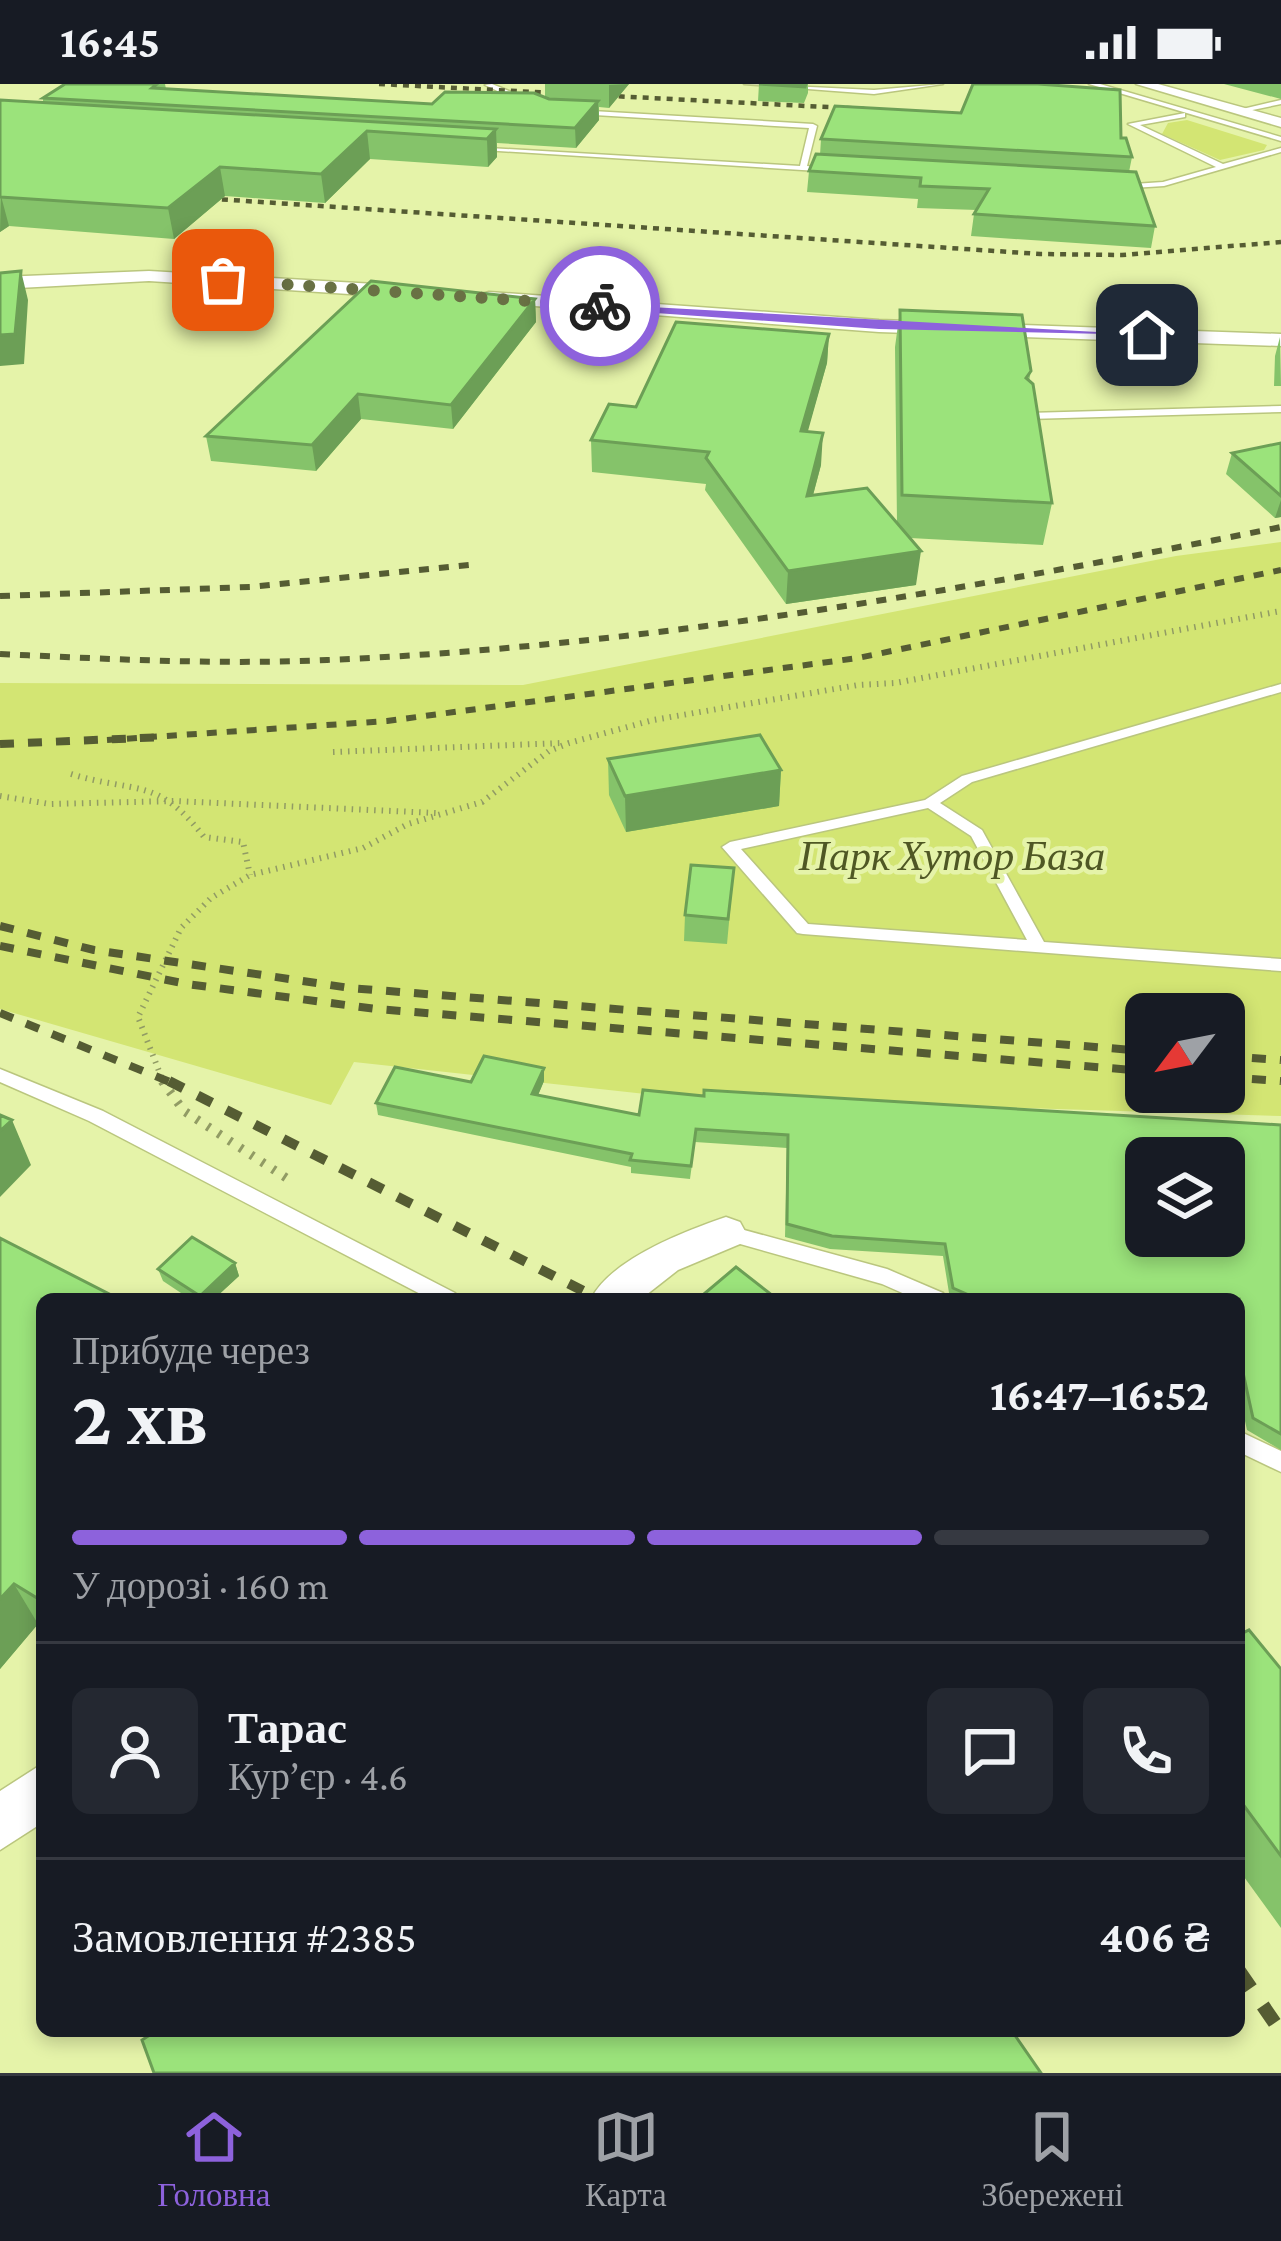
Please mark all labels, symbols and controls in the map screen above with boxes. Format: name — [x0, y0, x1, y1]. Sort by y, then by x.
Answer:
text: 16:45 — [60, 17, 160, 67]
pin — [172, 229, 274, 331]
courier — [540, 246, 660, 366]
icon: bag — [190, 247, 256, 313]
icon: bike — [567, 273, 633, 339]
pin — [1096, 284, 1198, 386]
icon: home — [1114, 302, 1180, 368]
park label: Парк Хутор База — [798, 832, 1105, 879]
north arrow — [1125, 993, 1245, 1113]
map controls — [1125, 993, 1245, 1257]
button: layers — [1125, 1137, 1245, 1257]
text: Прибуде через — [72, 1329, 310, 1372]
text: 16:47–16:52 — [990, 1370, 1209, 1420]
text: 2 хв — [72, 1374, 208, 1461]
text: У дорозі · 160 m — [72, 1564, 329, 1607]
button: person — [72, 1688, 198, 1814]
button: chat — [927, 1688, 1053, 1814]
button: phone — [1083, 1688, 1209, 1814]
text: Тарас — [228, 1703, 347, 1753]
text: Кур’єр · 4.6 — [228, 1755, 408, 1798]
text: Замовлення #2385 — [72, 1912, 417, 1962]
text: 406 ₴ — [1099, 1912, 1209, 1962]
tab: Головна — [157, 2104, 270, 2214]
tab: Карта — [585, 2104, 667, 2214]
tab: Збережені — [981, 2104, 1124, 2214]

